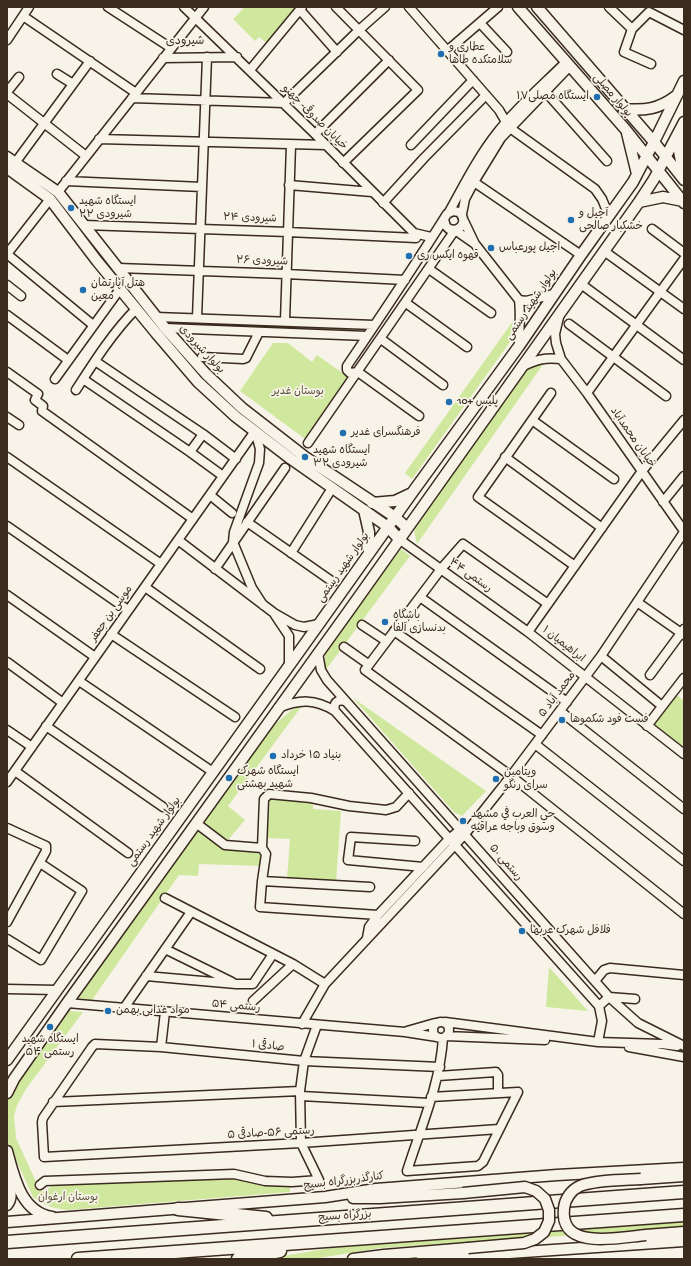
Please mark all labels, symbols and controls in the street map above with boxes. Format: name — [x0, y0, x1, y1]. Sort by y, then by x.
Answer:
district label: شیرودی — [166, 35, 204, 49]
place label: عطاری و سلامتکده طاها — [449, 41, 512, 67]
marker: عطاری و سلامتکده طاها — [436, 49, 446, 59]
street label: بولوار مصلی — [590, 72, 634, 120]
street label: خیابان صدوقی- چهنو — [279, 83, 349, 153]
place label: ایستگاه مصلی۱۷ — [517, 90, 589, 104]
marker: ایستگاه مصلی۱۷ — [592, 92, 602, 102]
place label: ایستگاه شهید شیرودی ۲۲ — [79, 195, 136, 221]
marker: ایستگاه شهید شیرودی ۲۲ — [66, 203, 76, 213]
place label: آجیل و خشکبار صالحی — [579, 207, 643, 233]
street label: شیرودی ۲۴ — [223, 211, 277, 227]
marker: آجیل و خشکبار صالحی — [566, 215, 576, 225]
place label: اجیل پورعباس — [499, 241, 560, 255]
marker: اجیل پورعباس — [486, 243, 496, 253]
place label: قهوه ایکس ری — [417, 249, 479, 263]
marker: قهوه ایکس ری — [404, 251, 414, 261]
street label: شیرودی ۲۶ — [236, 254, 288, 270]
street label: بولوار شهید رستمی — [503, 267, 561, 343]
place label: هتل آپارتمان معین — [91, 277, 145, 303]
marker: هتل آپارتمان معین — [78, 285, 88, 295]
street label: بولوار شیرودی — [175, 323, 227, 377]
park label: بوستان غدیر — [272, 385, 324, 399]
place label: پلیس +10 — [457, 395, 498, 409]
marker: پلیس +10 — [444, 397, 454, 407]
street label: خیابان محمدآباد — [606, 405, 658, 471]
place label: فرهنگسرای غدیر — [351, 426, 421, 440]
marker: فرهنگسرای غدیر — [338, 428, 348, 438]
place label: ایستگاه شهید شیرودی ۳۲ — [313, 444, 370, 470]
marker: ایستگاه شهید شیرودی ۳۲ — [300, 452, 310, 462]
street label: بولوار شهید رستمی — [315, 530, 373, 606]
street label: رستمی ۴۴ — [446, 556, 494, 596]
street label: موسی بن جعفر — [88, 583, 136, 645]
place label: باشگاه بدنسازی آلفا — [393, 609, 446, 635]
marker: باشگاه بدنسازی آلفا — [380, 617, 390, 627]
street label: ابراهیمیان ۱ — [539, 624, 587, 666]
street label: محمد آباد ۵ — [537, 670, 579, 720]
place label: فست فود شکموها — [570, 713, 649, 727]
marker: فست فود شکموها — [557, 715, 567, 725]
place label: بنیاد ۱۵ خرداد — [281, 749, 341, 763]
marker: بنیاد ۱۵ خرداد — [268, 751, 278, 761]
place label: ایستگاه شهرک شهید بهشتی — [237, 765, 299, 791]
place label: ویتامین سرای رنگو — [504, 766, 548, 792]
marker: ایستگاه شهرک شهید بهشتی — [224, 773, 234, 783]
marker: ویتامین سرای رنگو — [491, 774, 501, 784]
street label: بولوار شهید رستمی — [125, 795, 185, 869]
place label: حي العرب في مشهد وسوق وباجه عراقيه — [471, 808, 555, 834]
marker: حي العرب في مشهد وسوق وباجه عراقيه — [458, 816, 468, 826]
street label: رستمی ۵۰ — [485, 842, 525, 884]
place label: فلافل شهرک عربها — [530, 924, 611, 938]
marker: فلافل شهرک عربها — [517, 926, 527, 936]
street label: رستمی ۵۴ — [211, 998, 261, 1016]
place label: مواد غذایی بهمن — [116, 1004, 190, 1018]
marker: مواد غذایی بهمن — [103, 1006, 113, 1016]
marker: ایستگاه شهید رستمی ۵۴ — [45, 1022, 55, 1032]
place label: ایستگاه شهید رستمی ۵۴ — [21, 1033, 79, 1059]
street label: صادقی ۱ — [251, 1039, 285, 1055]
street label: رستمی ۵۶-صادقی ۵ — [227, 1125, 315, 1143]
street label: کنارگذربزرگراه بسیج — [303, 1171, 385, 1193]
park label: بوستان ارغوان — [38, 1191, 98, 1205]
street label: بزرگراه بسیج — [318, 1209, 372, 1225]

